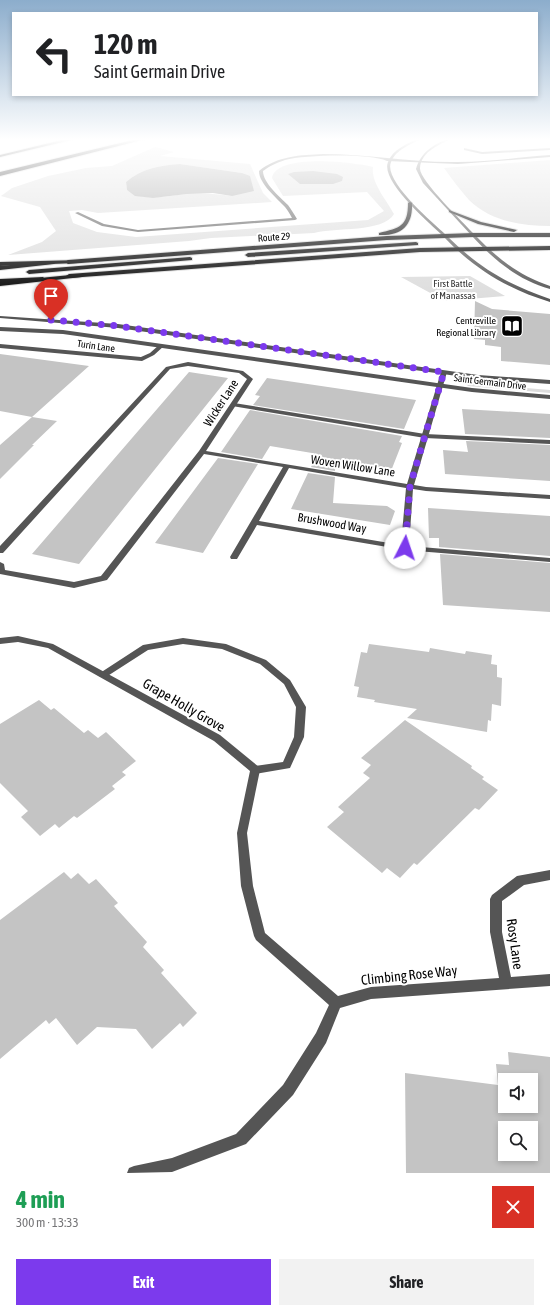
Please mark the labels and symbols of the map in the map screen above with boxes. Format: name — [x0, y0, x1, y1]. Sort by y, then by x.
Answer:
street label: Route 29 — [257, 230, 291, 244]
park label: First Battle of Manassas — [431, 278, 476, 301]
pin — [34, 279, 68, 320]
library icon: Centreville Regional Library — [499, 313, 525, 339]
place label: Centreville Regional Library — [436, 315, 496, 338]
street label: Turin Lane — [76, 338, 116, 354]
street label: Saint Germain Drive — [453, 372, 527, 392]
street label: Wicker Lane — [201, 377, 241, 429]
street label: Woven Willow Lane — [310, 452, 396, 480]
street label: Brushwood Way — [297, 510, 368, 536]
position arrow — [384, 527, 426, 569]
street label: Grape Holly Grove — [140, 675, 228, 735]
street label: Rosy Lane — [504, 917, 526, 971]
street label: Climbing Rose Way — [360, 962, 458, 988]

